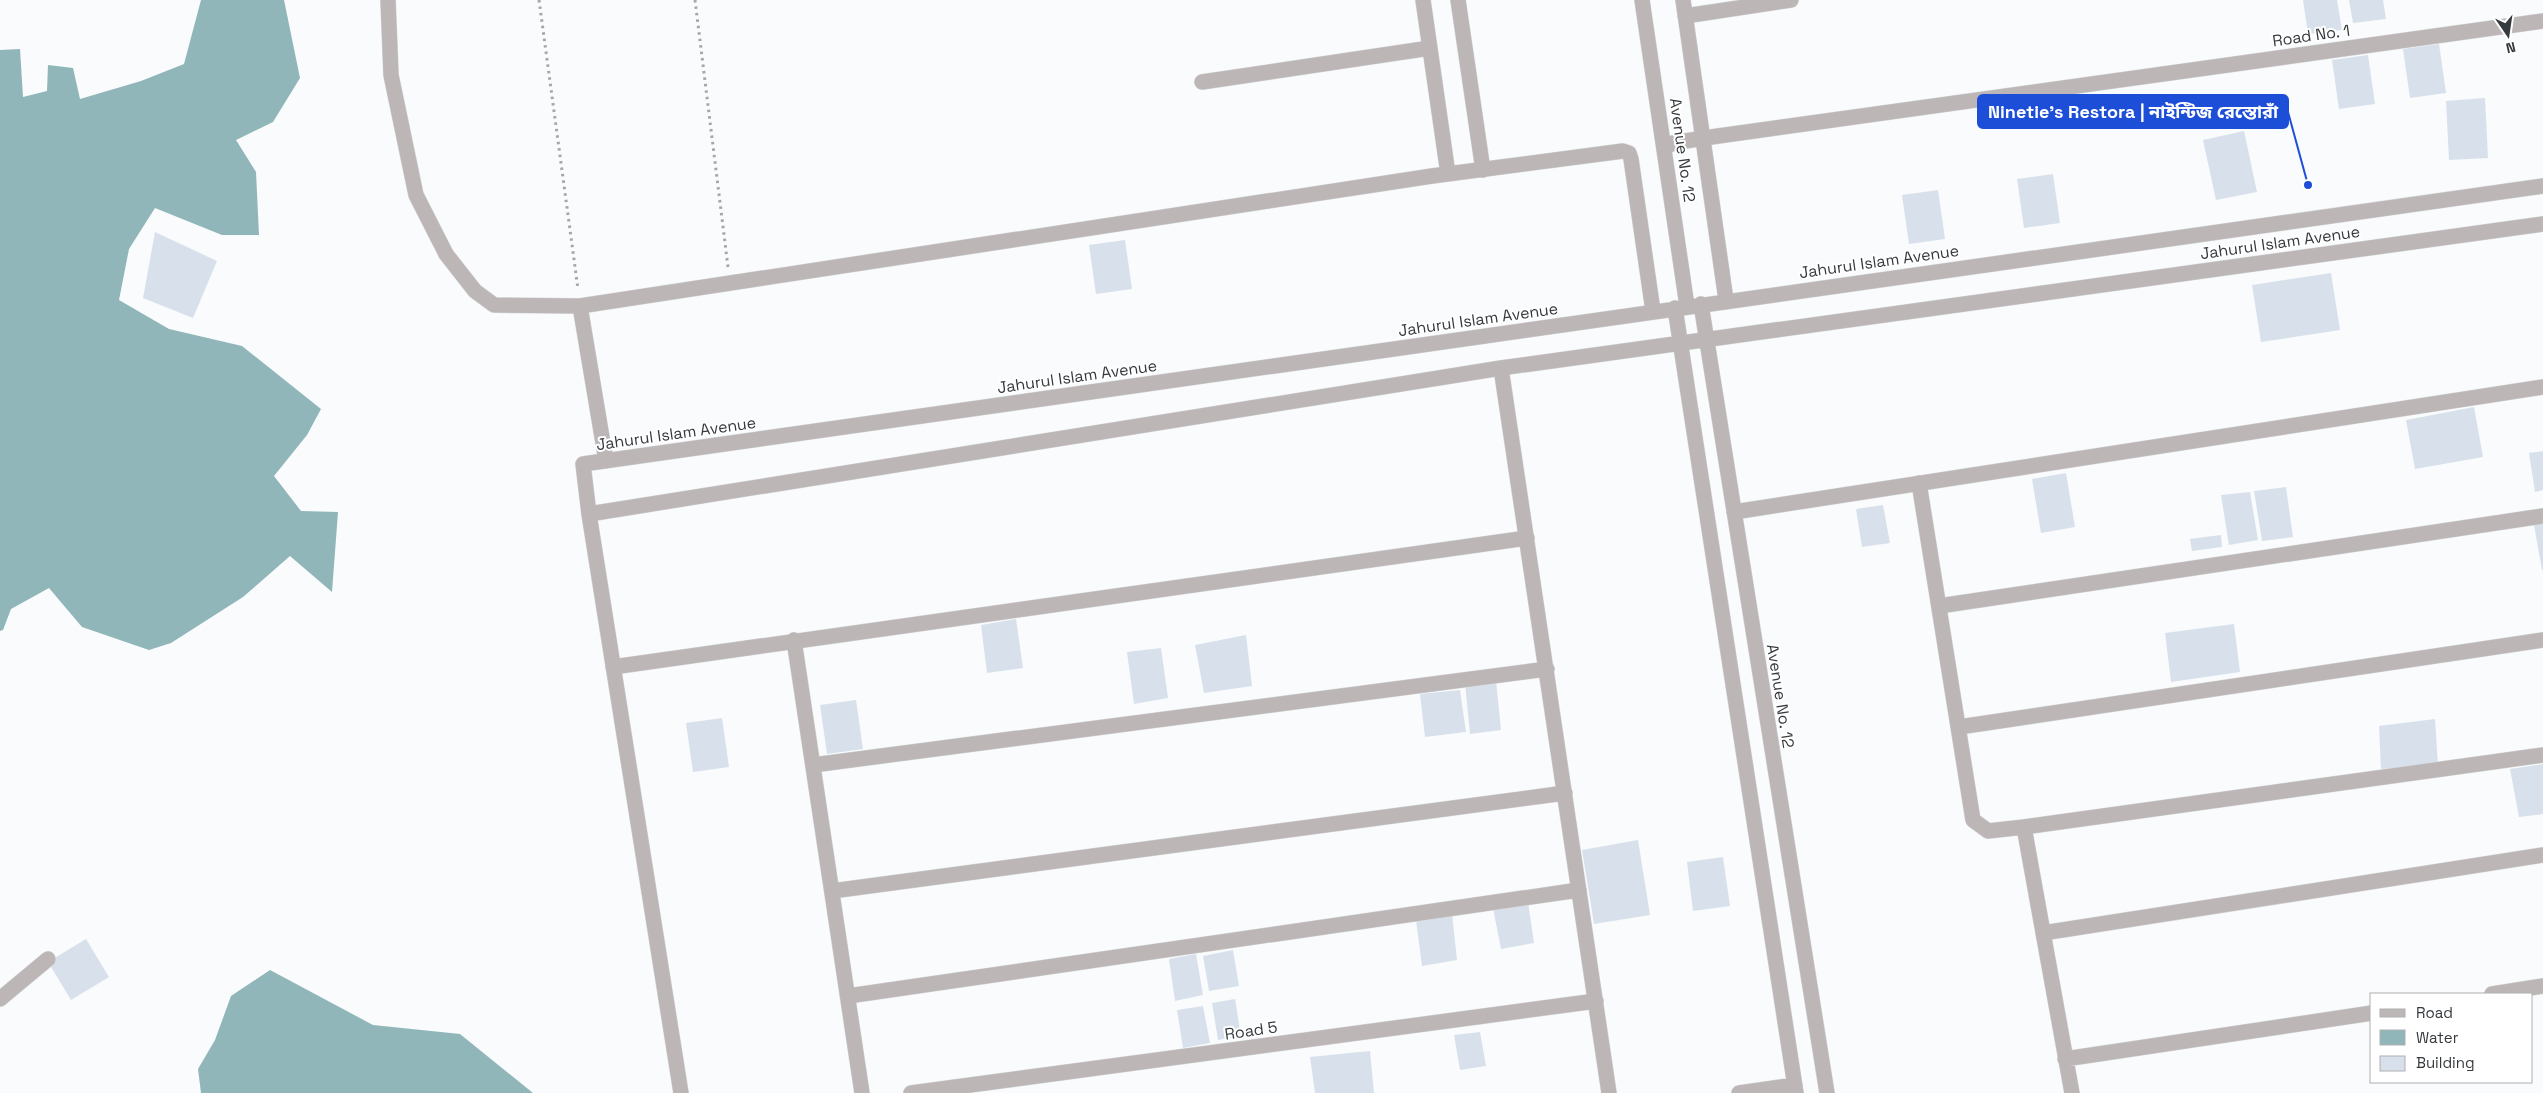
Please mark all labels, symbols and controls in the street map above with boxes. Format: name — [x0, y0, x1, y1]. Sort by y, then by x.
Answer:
north arrow — [2483, 10, 2533, 60]
street label: Road No. 1 — [2271, 20, 2351, 51]
text: N — [2504, 38, 2518, 57]
callout: Ninetie's Restora | নাইন্টিজ রেস্তোরাঁ — [1978, 95, 2288, 128]
street label: Avenue No. 12 — [1665, 97, 1700, 204]
text: Ninetie's Restora | নাইন্টিজ রেস্তোরাঁ — [1988, 100, 2279, 123]
street label: Jahurul Islam Avenue — [2199, 221, 2361, 264]
street label: Jahurul Islam Avenue — [1798, 240, 1960, 283]
street label: Jahurul Islam Avenue — [1397, 298, 1559, 341]
street label: Jahurul Islam Avenue — [996, 355, 1158, 398]
street label: Jahurul Islam Avenue — [595, 412, 757, 455]
street label: Avenue No. 12 — [1762, 643, 1799, 750]
legend — [2370, 993, 2533, 1083]
text: Road — [2416, 1003, 2453, 1022]
street label: Road 5 — [1223, 1016, 1279, 1045]
text: Water — [2416, 1028, 2459, 1047]
text: Building — [2416, 1053, 2475, 1072]

